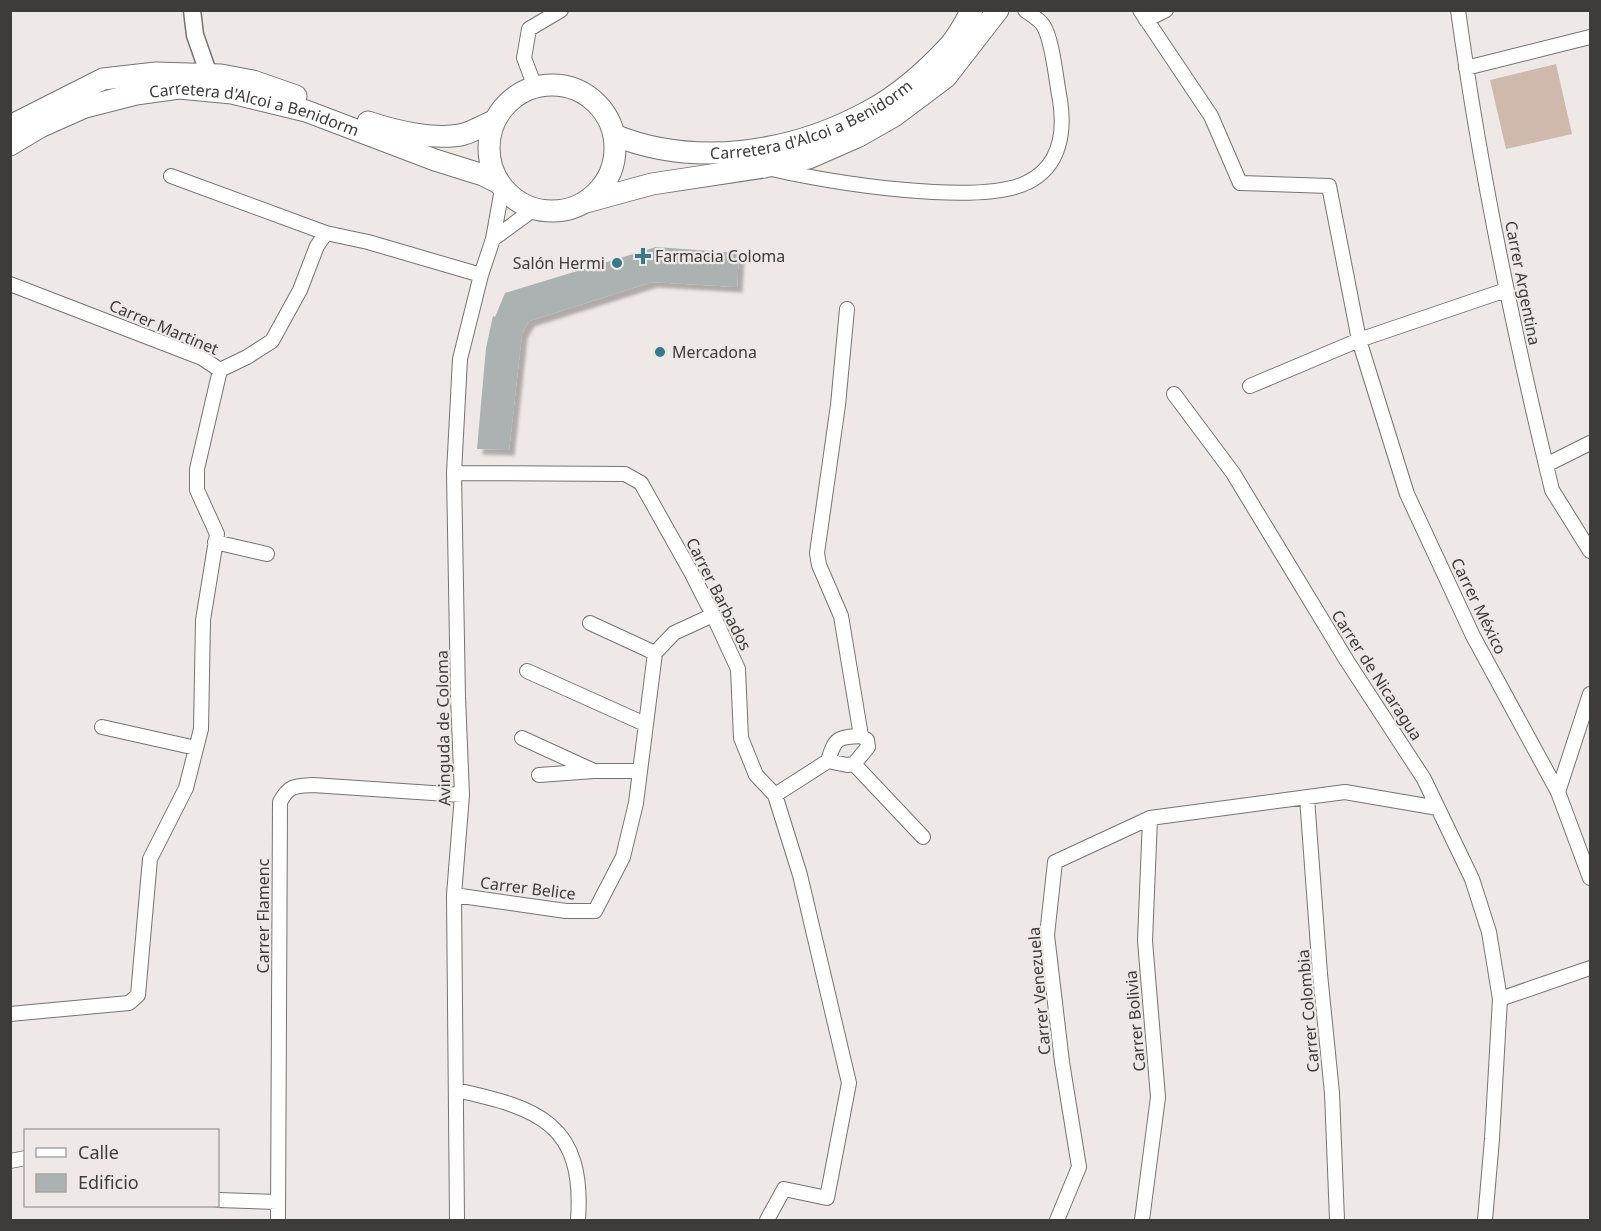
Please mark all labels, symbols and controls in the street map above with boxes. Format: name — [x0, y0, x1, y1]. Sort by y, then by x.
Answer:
street label: Carretera d'Alcoi a Benidorm — [710, 75, 917, 164]
street label: Carretera d'Alcoi a Benidorm — [148, 77, 362, 141]
street label: Carrer Argentina — [1500, 219, 1546, 347]
place label: Farmacia Coloma — [655, 245, 785, 267]
marker: Farmacia Coloma — [636, 249, 650, 263]
place label: Salón Hermi — [513, 252, 605, 274]
marker: Salón Hermi — [610, 256, 624, 270]
street label: Carrer Martinet — [106, 294, 222, 360]
place label: Mercadona — [672, 341, 757, 363]
marker: Mercadona — [653, 345, 667, 359]
street label: Carrer Barbados — [681, 534, 757, 654]
street label: Carrer México — [1446, 554, 1512, 658]
street label: Carrer de Nicaragua — [1326, 605, 1428, 745]
street label: Avinguda de Coloma — [431, 650, 455, 806]
street label: Carrer Flamenc — [252, 858, 274, 973]
street label: Carrer Belice — [479, 871, 577, 905]
street label: Carrer Venezuela — [1022, 926, 1056, 1056]
street label: Carrer Colombia — [1292, 949, 1324, 1073]
street label: Carrer Bolivia — [1120, 970, 1150, 1072]
legend — [24, 1129, 219, 1207]
text: Calle — [78, 1140, 119, 1164]
text: Edificio — [78, 1170, 139, 1194]

